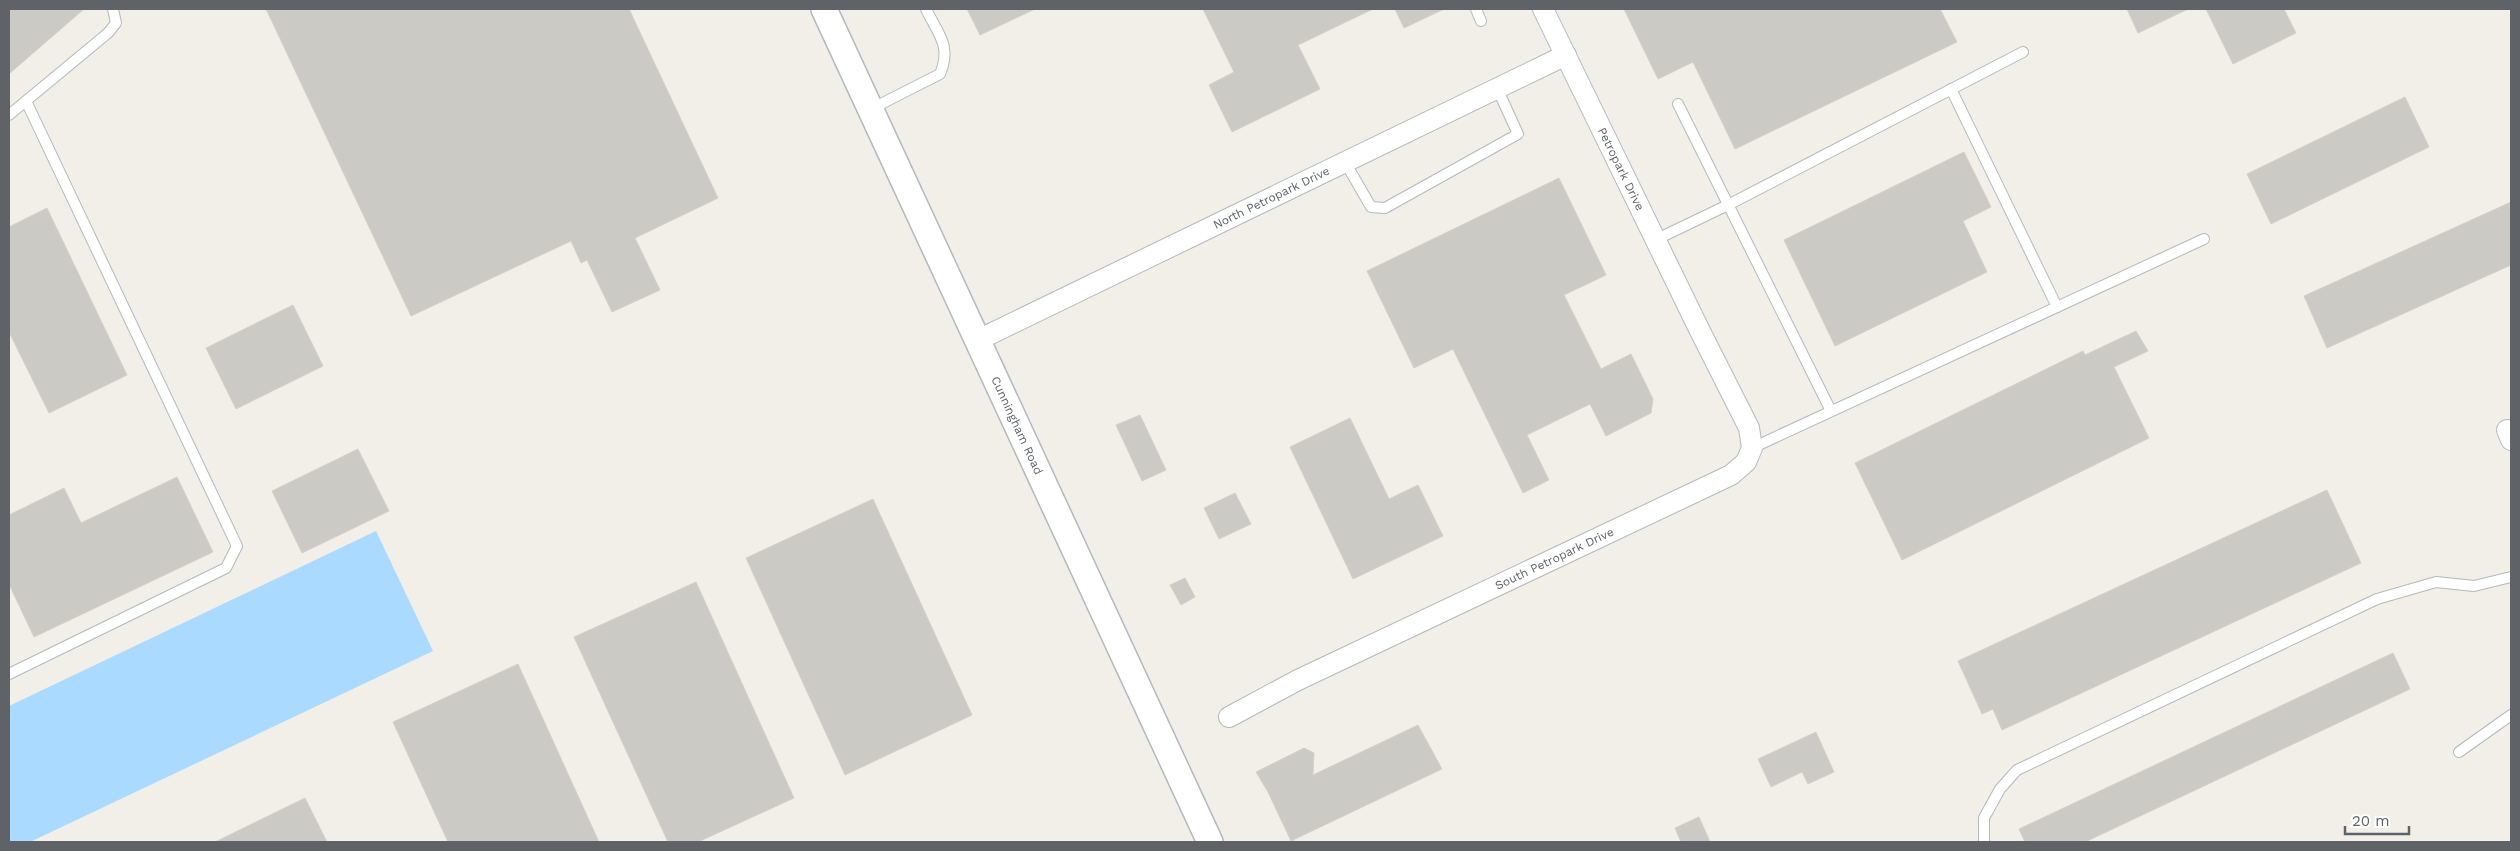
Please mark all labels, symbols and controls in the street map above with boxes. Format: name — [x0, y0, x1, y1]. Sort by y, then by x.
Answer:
street label: Petropark Drive — [1595, 125, 1647, 213]
street label: North Petropark Drive — [1211, 164, 1332, 232]
street label: Cunningham Road — [988, 374, 1046, 477]
street label: South Petropark Drive — [1493, 525, 1616, 593]
scale bar — [2345, 804, 2409, 836]
text: 20 m — [2352, 812, 2390, 830]

